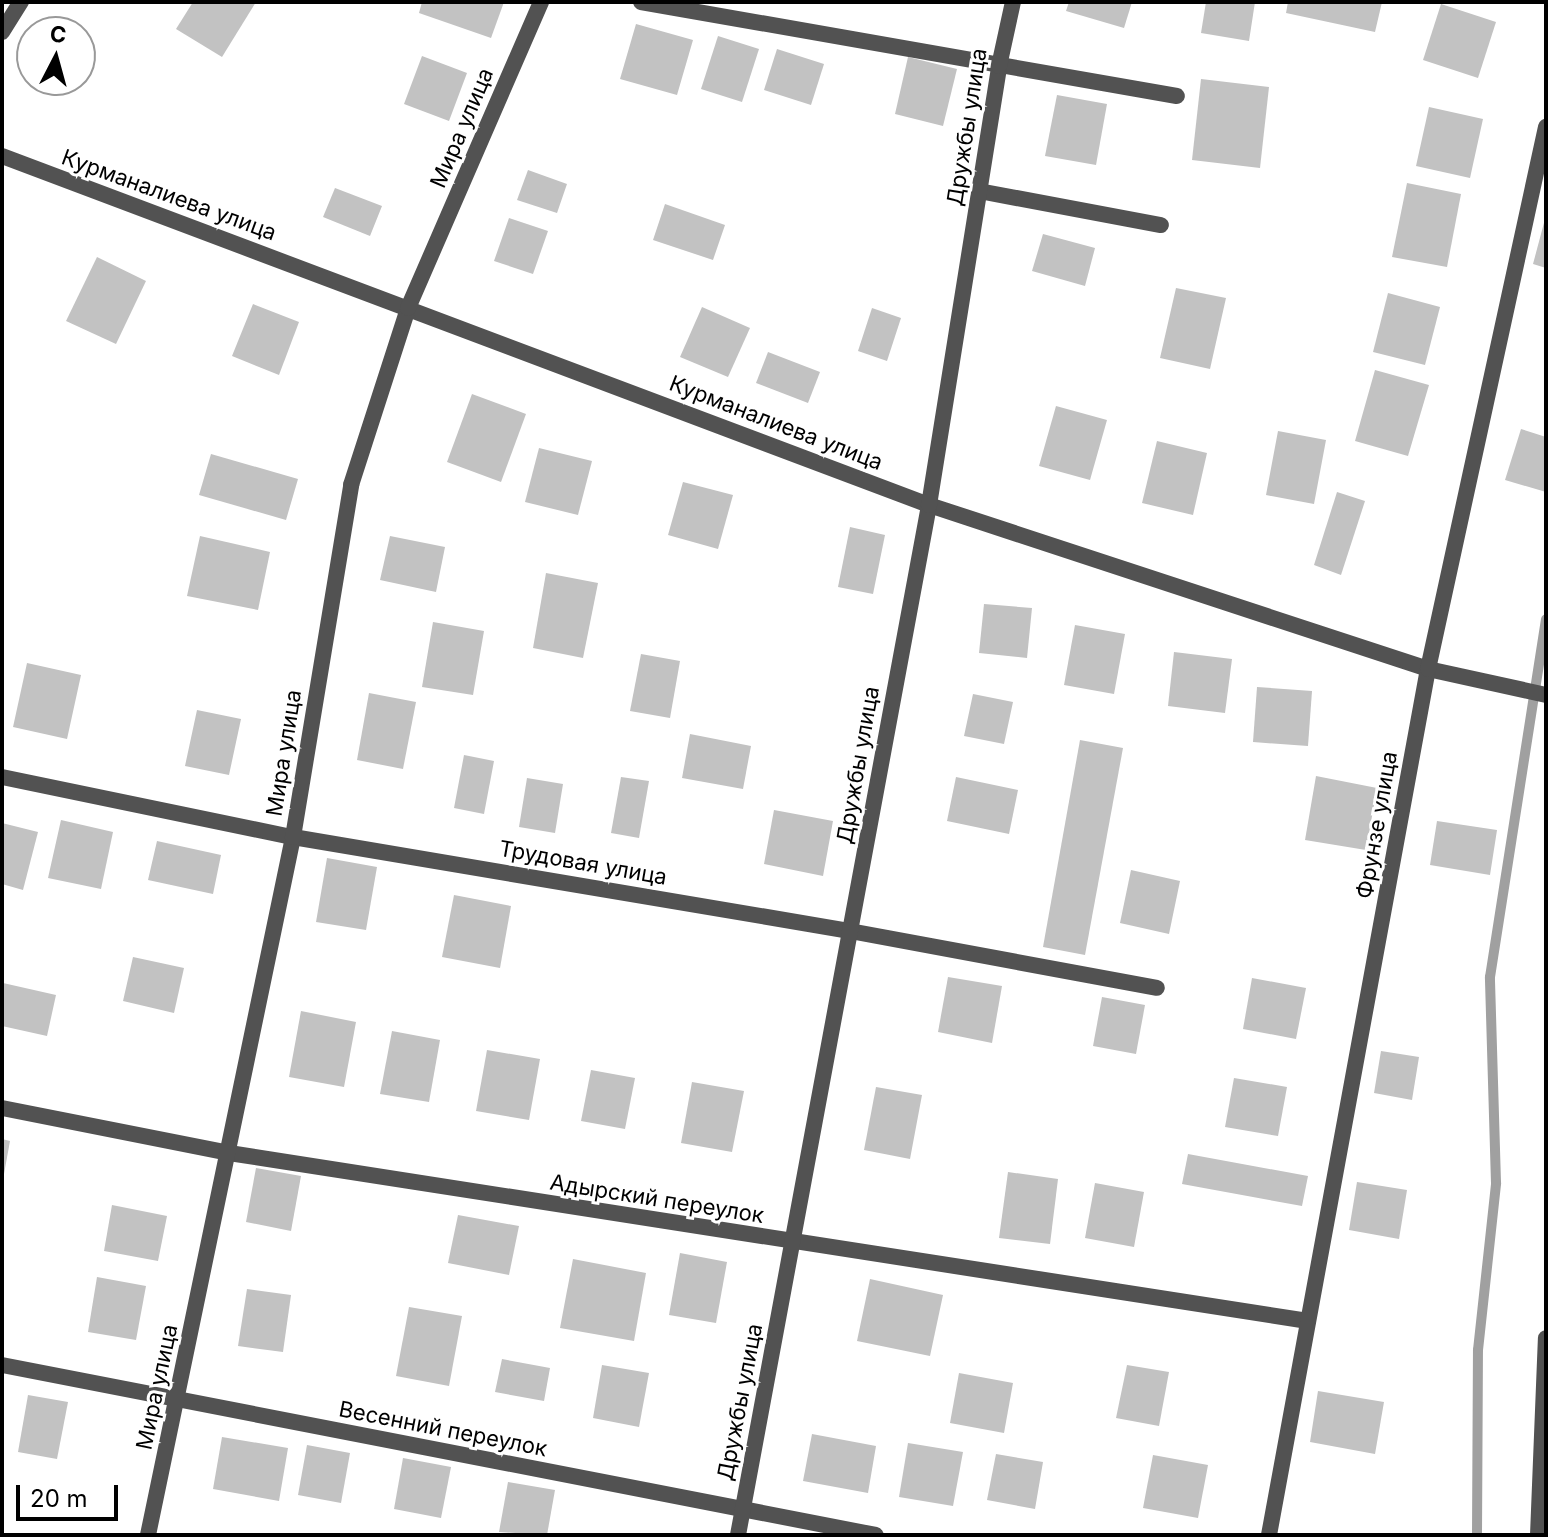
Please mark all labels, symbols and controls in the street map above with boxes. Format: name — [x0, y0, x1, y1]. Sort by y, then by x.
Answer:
north arrow — [16, 16, 96, 96]
text: С — [49, 20, 68, 48]
street label: Дружбы улица — [942, 46, 992, 208]
street label: Мира улица — [425, 64, 499, 192]
street label: Курманалиева улица — [58, 144, 280, 246]
street label: Курманалиева улица — [666, 370, 886, 476]
street label: Дружбы улица — [831, 684, 885, 846]
street label: Мира улица — [261, 688, 307, 818]
street label: Фрунзе улица — [1351, 749, 1403, 901]
street label: Трудовая улица — [497, 835, 669, 891]
street label: Адырский переулок — [548, 1169, 766, 1229]
street label: Дружбы улица — [712, 1321, 768, 1483]
street label: Мира улица — [131, 1322, 183, 1452]
street label: Весенний переулок — [337, 1396, 549, 1462]
scale bar — [20, 1469, 122, 1519]
text: 20 m — [30, 1484, 88, 1513]

